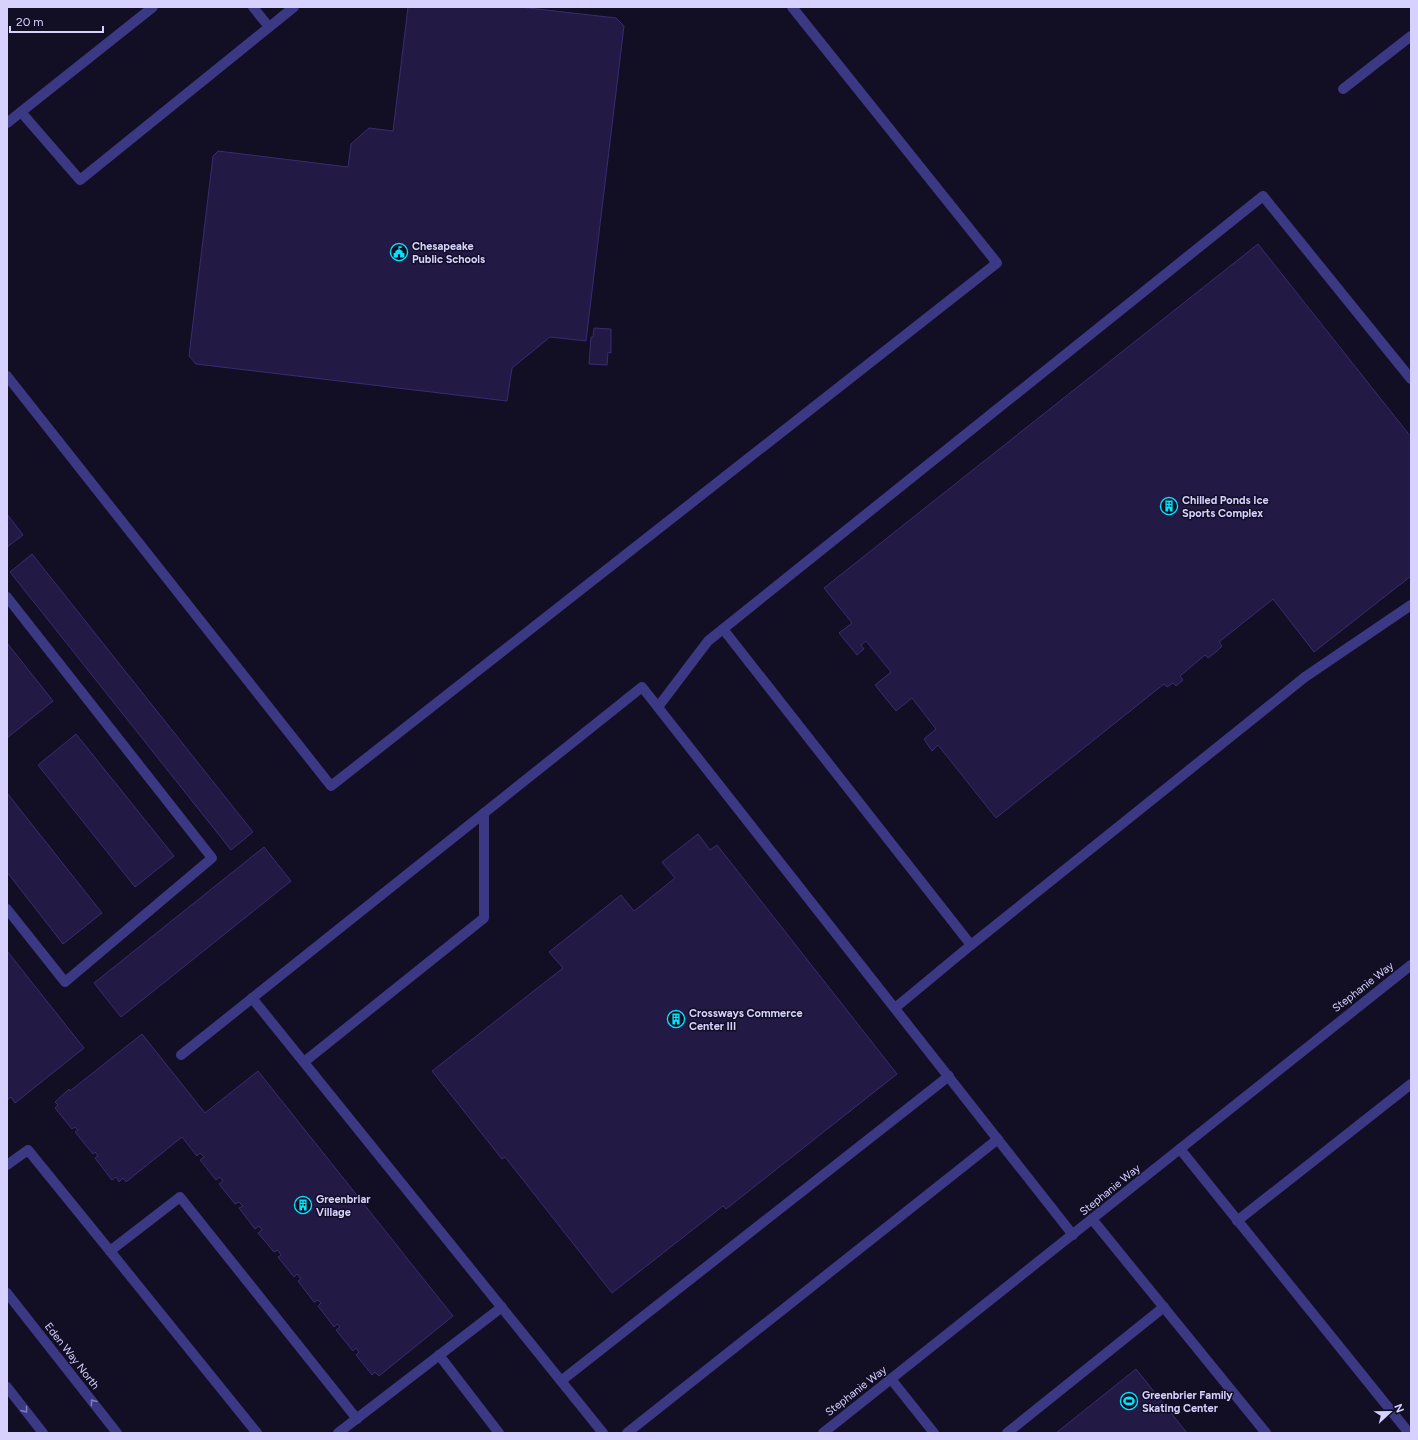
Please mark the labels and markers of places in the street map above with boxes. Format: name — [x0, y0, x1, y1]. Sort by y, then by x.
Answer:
place label: Chesapeake Public Schools — [412, 240, 485, 266]
public building icon: Chesapeake Public Schools — [389, 242, 409, 262]
place label: Chilled Ponds Ice Sports Complex — [1182, 494, 1269, 520]
building icon: Chilled Ponds Ice Sports Complex — [1159, 496, 1179, 516]
place label: Crossways Commerce Center III — [689, 1007, 802, 1033]
building icon: Crossways Commerce Center III — [666, 1009, 686, 1029]
place label: Greenbriar Village — [316, 1193, 371, 1219]
building icon: Greenbriar Village — [293, 1195, 313, 1215]
place label: Greenbrier Family Skating Center — [1142, 1389, 1233, 1415]
sports icon: Greenbrier Family Skating Center — [1119, 1391, 1139, 1411]

